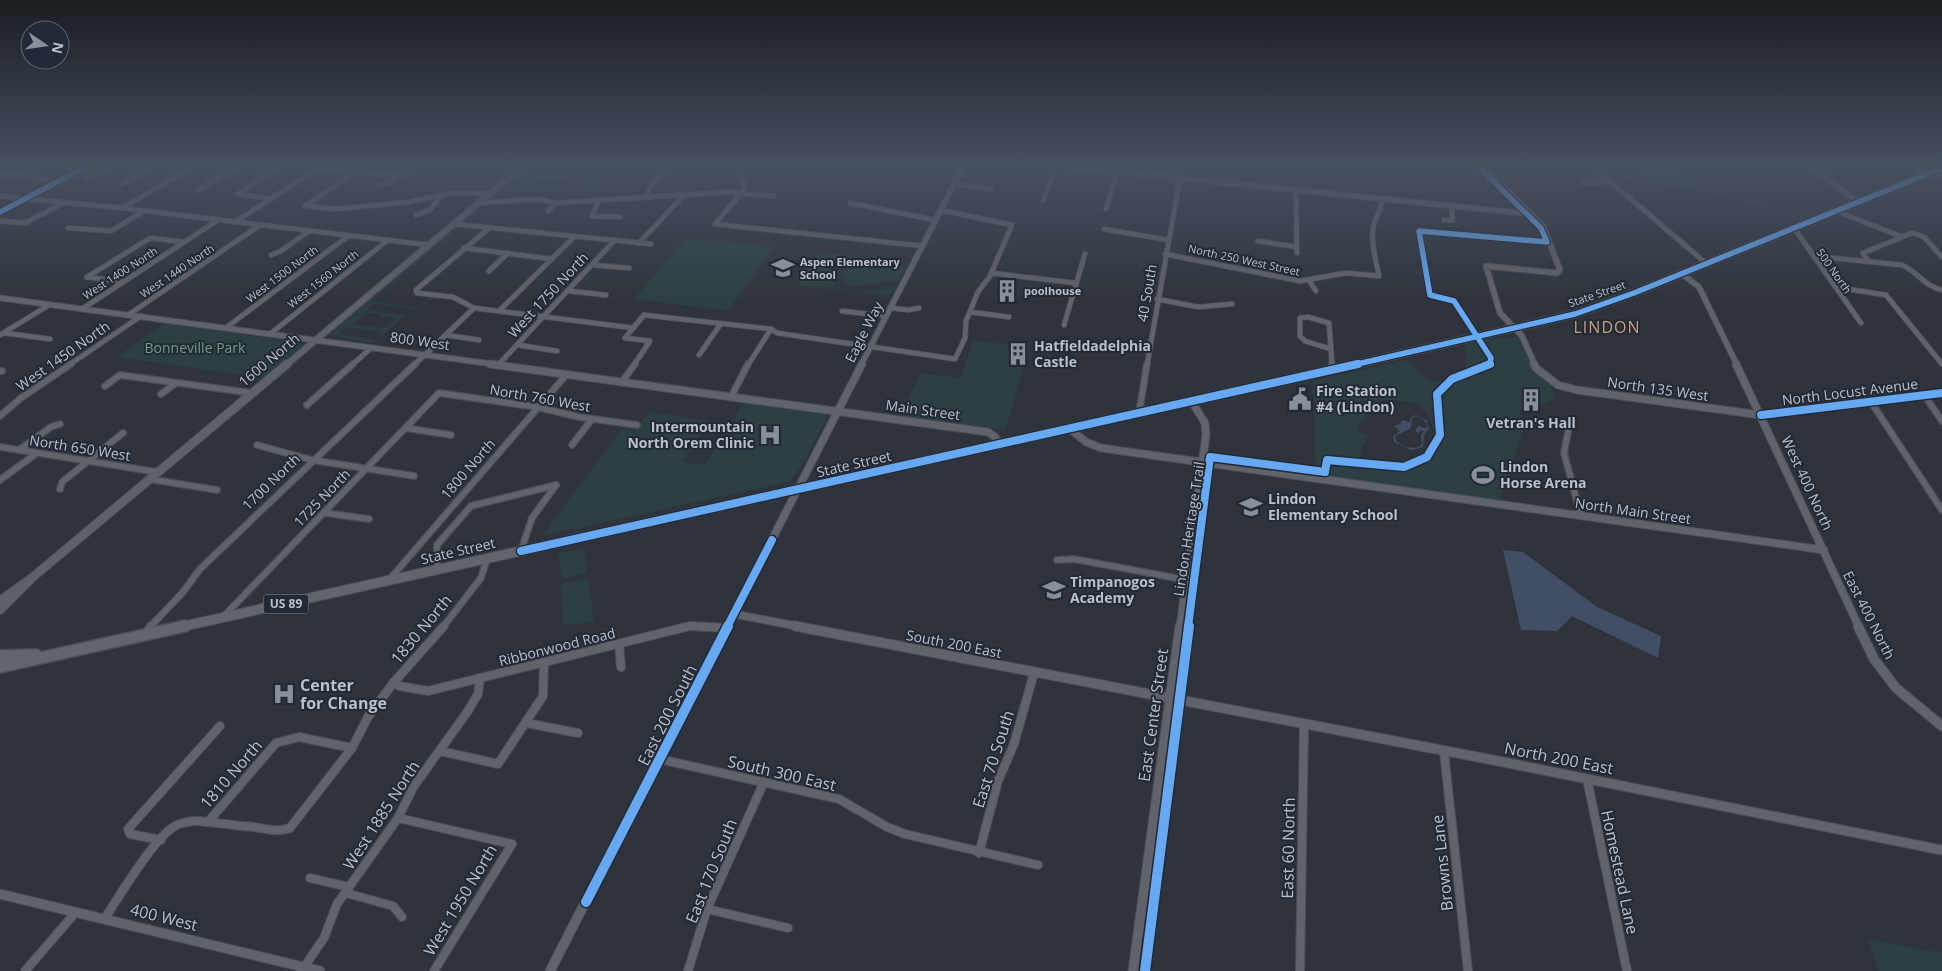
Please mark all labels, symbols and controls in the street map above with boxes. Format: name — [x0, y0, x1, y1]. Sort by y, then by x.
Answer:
north arrow — [20, 20, 70, 70]
text: N — [48, 40, 69, 56]
street label: West 1440 North — [137, 240, 217, 301]
street label: North 250 West Street — [1187, 240, 1301, 279]
street label: West 1500 North — [243, 242, 321, 306]
street label: West 1400 North — [79, 243, 160, 302]
street label: 500 North — [1813, 245, 1855, 296]
street label: West 1560 North — [284, 246, 361, 311]
street label: West 1750 North — [503, 248, 592, 341]
place label: Aspen Elementary School — [800, 254, 901, 282]
school or university icon: Aspen Elementary School — [770, 255, 796, 281]
street label: 40 South — [1132, 263, 1161, 323]
street label: State Street — [1566, 277, 1628, 310]
building icon: poolhouse — [994, 278, 1020, 304]
place label: poolhouse — [1024, 283, 1082, 298]
street label: Eagle Way — [840, 297, 887, 365]
street label: West 1450 North — [12, 316, 113, 395]
district label: LINDON — [1574, 316, 1640, 338]
street label: 800 West — [389, 327, 451, 354]
street label: 1600 North — [234, 329, 303, 391]
place label: Hatfieldadelphia Castle — [1034, 336, 1151, 371]
park label: Bonneville Park — [145, 338, 246, 357]
building icon: Hatfieldadelphia Castle — [1005, 341, 1031, 367]
street label: North 135 West — [1606, 372, 1710, 405]
street label: North Locust Avenue — [1781, 374, 1919, 409]
street label: North 760 West — [488, 379, 592, 416]
place label: Fire Station #4 (Lindon) — [1316, 381, 1397, 416]
public building icon: Fire Station #4 (Lindon) — [1287, 386, 1313, 412]
building icon: Vetran's Hall — [1518, 387, 1544, 413]
street label: Main Street — [884, 395, 962, 424]
place label: Vetran's Hall — [1486, 413, 1576, 432]
place label: Intermountain North Orem Clinic — [627, 417, 754, 452]
hospital icon: Intermountain North Orem Clinic — [757, 422, 783, 448]
street label: North 650 West — [28, 430, 132, 465]
street label: West 400 North — [1777, 433, 1838, 533]
street label: 1800 North — [436, 435, 499, 503]
street label: State Street — [815, 446, 893, 481]
street label: 1700 North — [237, 449, 304, 514]
place label: Lindon Horse Arena — [1500, 457, 1587, 492]
street label: Lindon Heritage Trail — [1168, 460, 1209, 598]
sports icon: Lindon Horse Arena — [1470, 462, 1496, 488]
street label: 1725 North — [289, 464, 354, 531]
place label: Lindon Elementary School — [1268, 489, 1398, 524]
street label: North Main Street — [1574, 493, 1692, 528]
school or university icon: Lindon Elementary School — [1238, 494, 1264, 520]
street label: State Street — [419, 533, 497, 568]
street label: East 400 North — [1839, 567, 1900, 662]
place label: Timpanogos Academy — [1070, 572, 1155, 607]
school or university icon: Timpanogos Academy — [1041, 577, 1067, 603]
street label: 1830 North — [385, 590, 457, 668]
road number: US 89 — [264, 594, 308, 614]
street label: Ribbonwood Road — [497, 623, 617, 670]
street label: South 200 East — [905, 625, 1003, 662]
street label: East Center Street — [1133, 647, 1173, 783]
street label: East 200 South — [632, 661, 702, 769]
place label: Center for Change — [300, 674, 387, 714]
hospital icon: Center for Change — [271, 681, 297, 707]
street label: East 70 South — [967, 707, 1019, 811]
street label: 1810 North — [195, 735, 267, 813]
street label: North 200 East — [1503, 737, 1616, 779]
street label: South 300 East — [726, 750, 839, 796]
street label: West 1885 North — [338, 756, 424, 874]
street label: East 60 North — [1276, 797, 1300, 899]
street label: Homestead Lane — [1596, 808, 1644, 936]
street label: Browns Lane — [1426, 814, 1458, 912]
street label: East 170 South — [680, 816, 742, 926]
street label: West 1950 North — [418, 840, 502, 960]
street label: 400 West — [128, 898, 200, 936]

